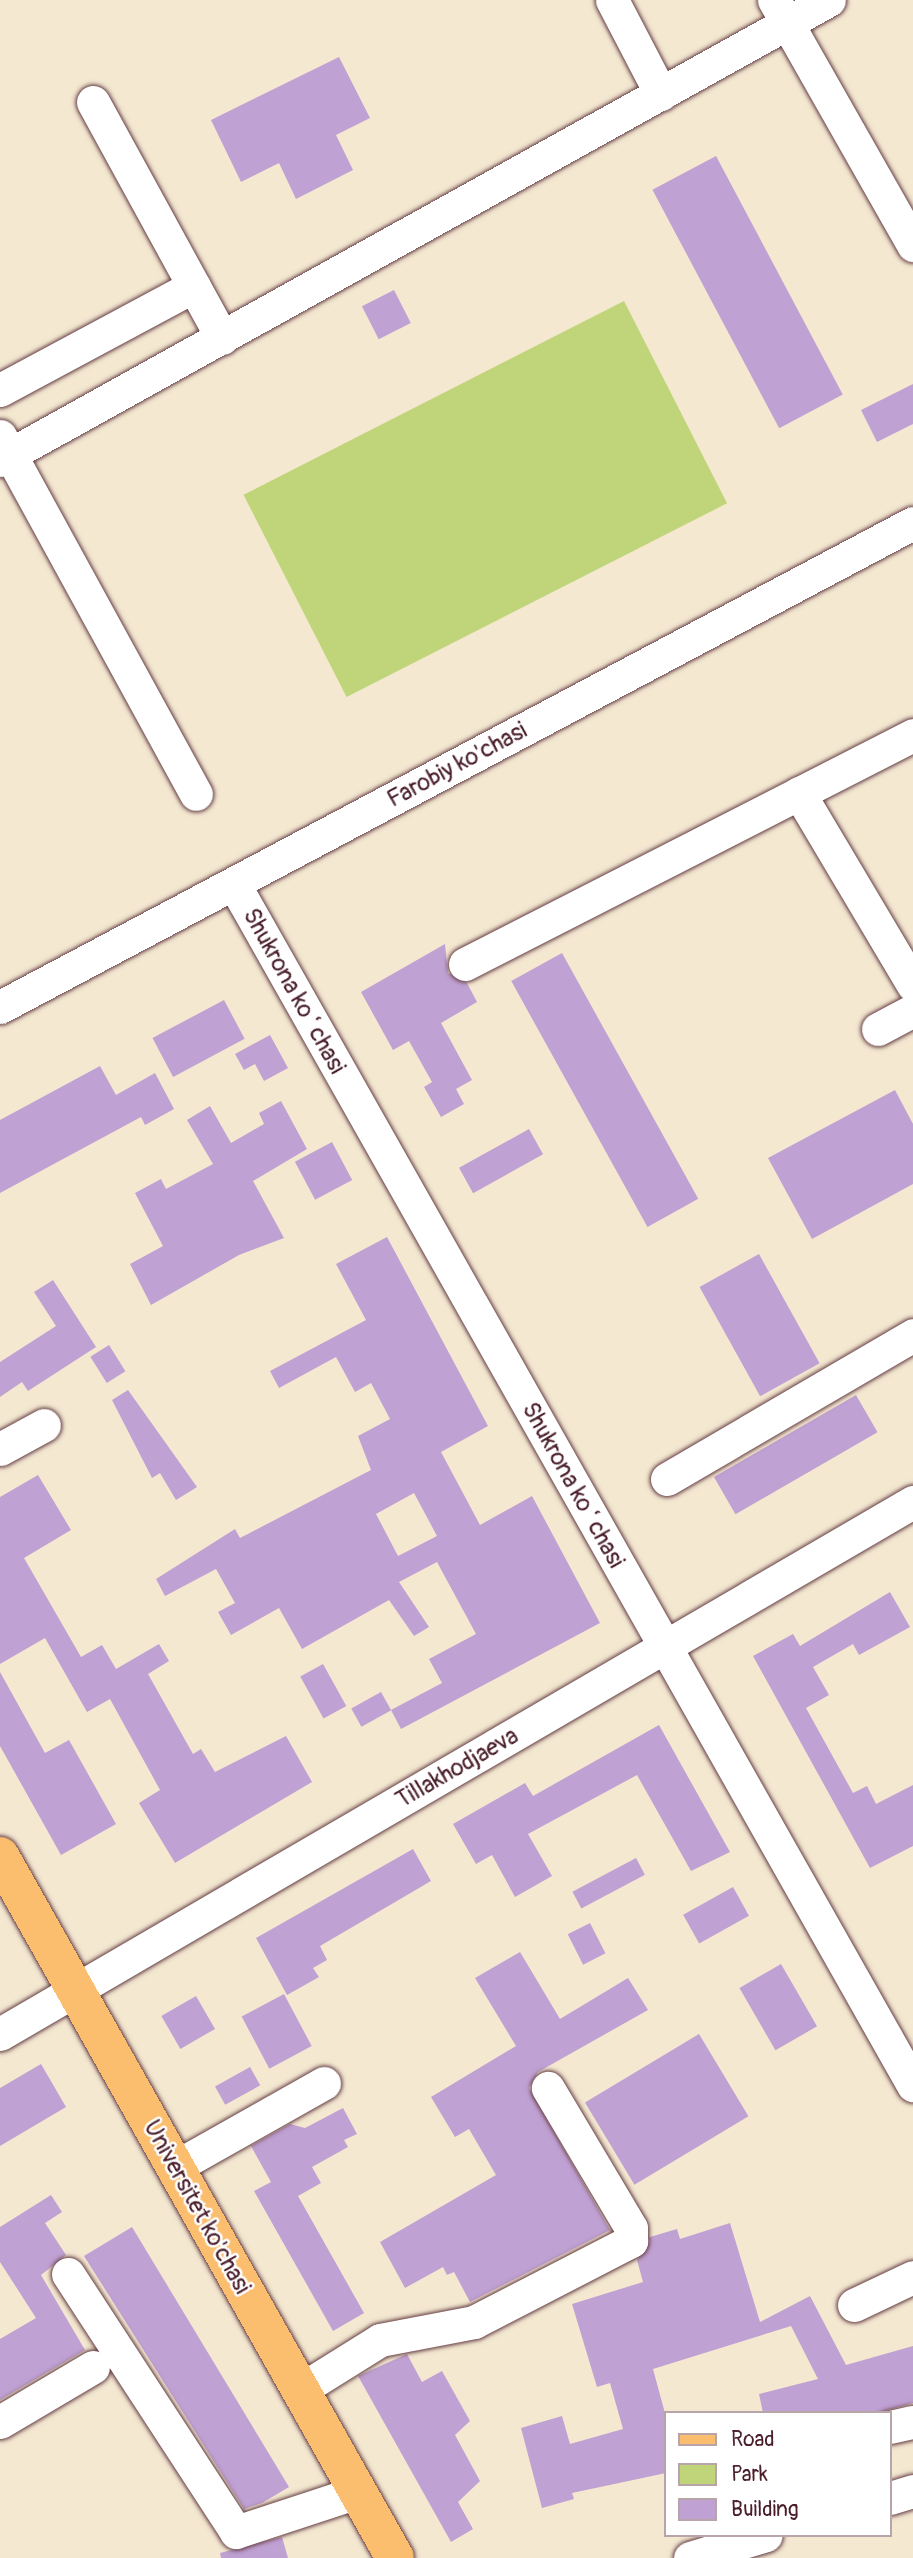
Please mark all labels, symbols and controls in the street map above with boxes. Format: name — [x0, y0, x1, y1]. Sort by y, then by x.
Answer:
street label: Farobiy ko'chasi — [382, 716, 532, 814]
street label: Shukrona koʻchasi — [237, 903, 351, 1079]
street label: Shukrona koʻchasi — [516, 1397, 630, 1573]
street label: Tillakhodjaeva — [391, 1721, 523, 1815]
street label: Universitet ko'chasi — [137, 2115, 257, 2299]
legend — [664, 2411, 892, 2537]
text: Road — [731, 2426, 775, 2453]
text: Park — [731, 2461, 768, 2488]
text: Building — [731, 2496, 798, 2523]

